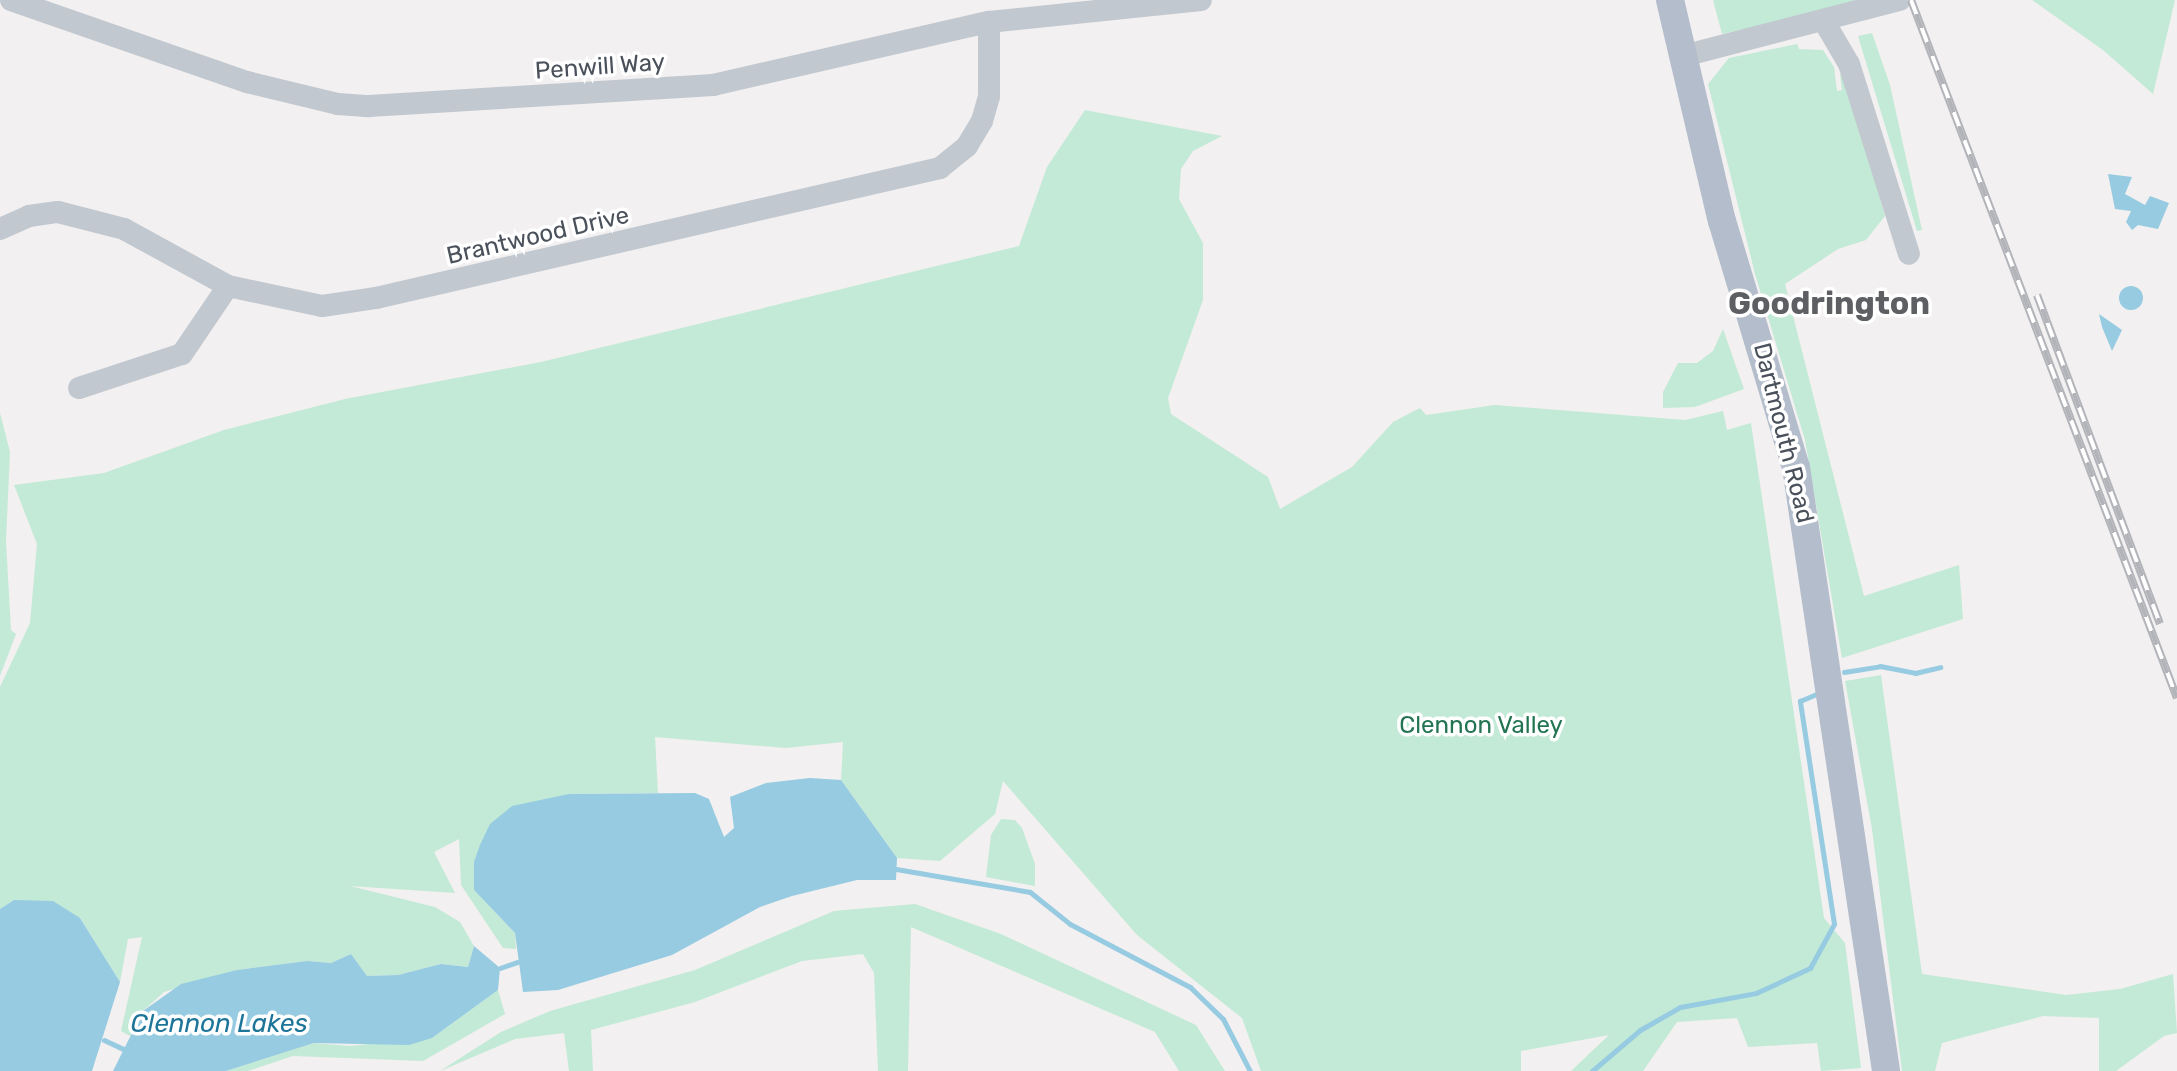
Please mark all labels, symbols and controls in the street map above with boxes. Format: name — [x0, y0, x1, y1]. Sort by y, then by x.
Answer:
street label: Penwill Way — [534, 48, 666, 86]
street label: Brantwood Drive — [444, 201, 632, 271]
district label: Goodrington — [1728, 284, 1930, 322]
street label: Dartmouth Road — [1747, 340, 1819, 526]
park label: Clennon Valley — [1399, 712, 1563, 740]
water label: Clennon Lakes — [130, 1008, 308, 1040]

